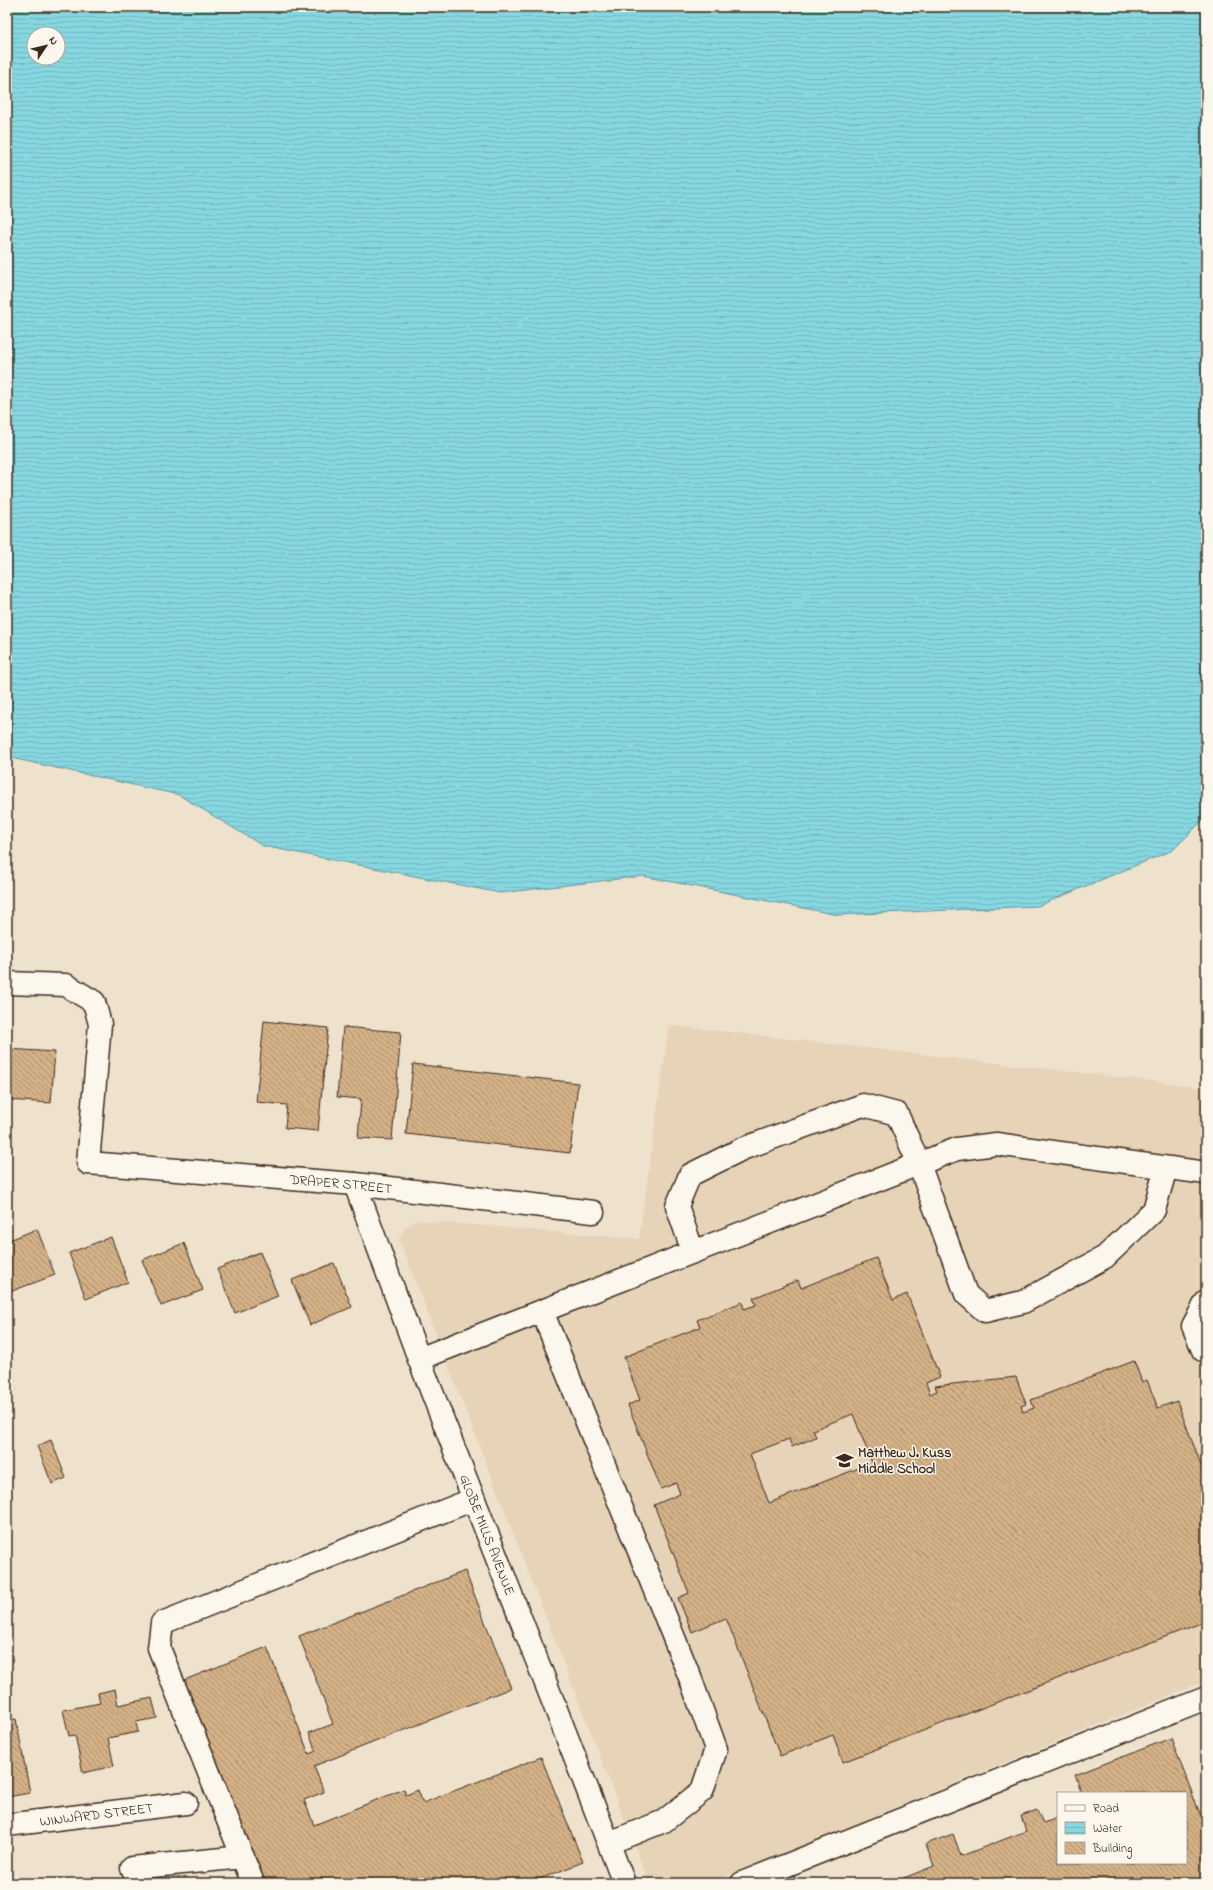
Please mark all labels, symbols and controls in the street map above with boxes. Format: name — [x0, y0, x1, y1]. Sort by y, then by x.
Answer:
north arrow — [26, 26, 66, 66]
text: N — [45, 33, 62, 48]
street label: DRAPER STREET — [288, 1170, 393, 1200]
place label: Matthew J. Kuss Middle School — [858, 1443, 951, 1480]
school or university icon: Matthew J. Kuss Middle School — [835, 1450, 855, 1470]
street label: GLOBE MILLS AVENUE — [453, 1471, 520, 1599]
legend — [1057, 1792, 1187, 1864]
street label: WINWARD STREET — [38, 1798, 155, 1833]
text: Road — [1093, 1800, 1119, 1818]
text: Water — [1093, 1820, 1122, 1838]
text: Building — [1092, 1840, 1132, 1859]

